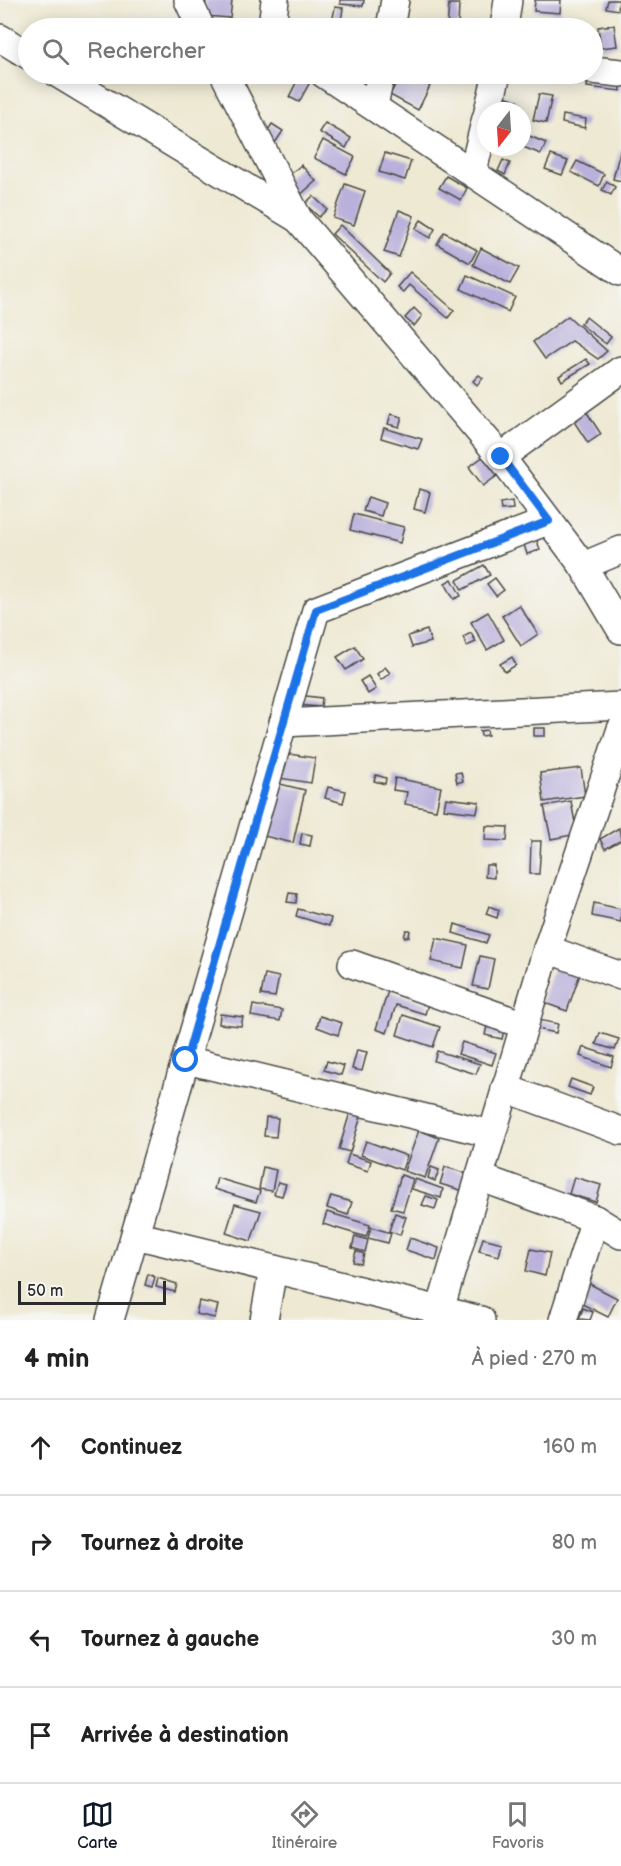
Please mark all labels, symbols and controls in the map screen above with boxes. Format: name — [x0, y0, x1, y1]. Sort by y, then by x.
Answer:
search box — [18, 18, 603, 84]
icon: search — [39, 35, 72, 68]
text: Rechercher — [87, 38, 205, 65]
north arrow — [477, 102, 531, 156]
route end — [487, 443, 513, 469]
route start — [172, 1046, 198, 1072]
scale bar — [18, 1278, 166, 1306]
text: 50 m — [27, 1282, 63, 1301]
text: 4 min — [24, 1344, 89, 1375]
text: À pied · 270 m — [471, 1347, 597, 1371]
icon: ahead — [24, 1431, 57, 1464]
text: Continuez — [81, 1434, 182, 1461]
text: 160 m — [543, 1435, 597, 1459]
icon: right — [24, 1527, 57, 1560]
text: Tournez à droite — [81, 1530, 244, 1557]
text: 80 m — [552, 1531, 597, 1555]
icon: left — [24, 1623, 57, 1656]
text: Tournez à gauche — [81, 1626, 259, 1653]
text: 30 m — [551, 1627, 597, 1651]
icon: arrive — [24, 1719, 57, 1752]
text: Arrivée à destination — [81, 1722, 289, 1749]
tab: Carte — [77, 1798, 117, 1853]
tab: Itinéraire — [272, 1798, 337, 1853]
tab: Favoris — [492, 1798, 544, 1853]

